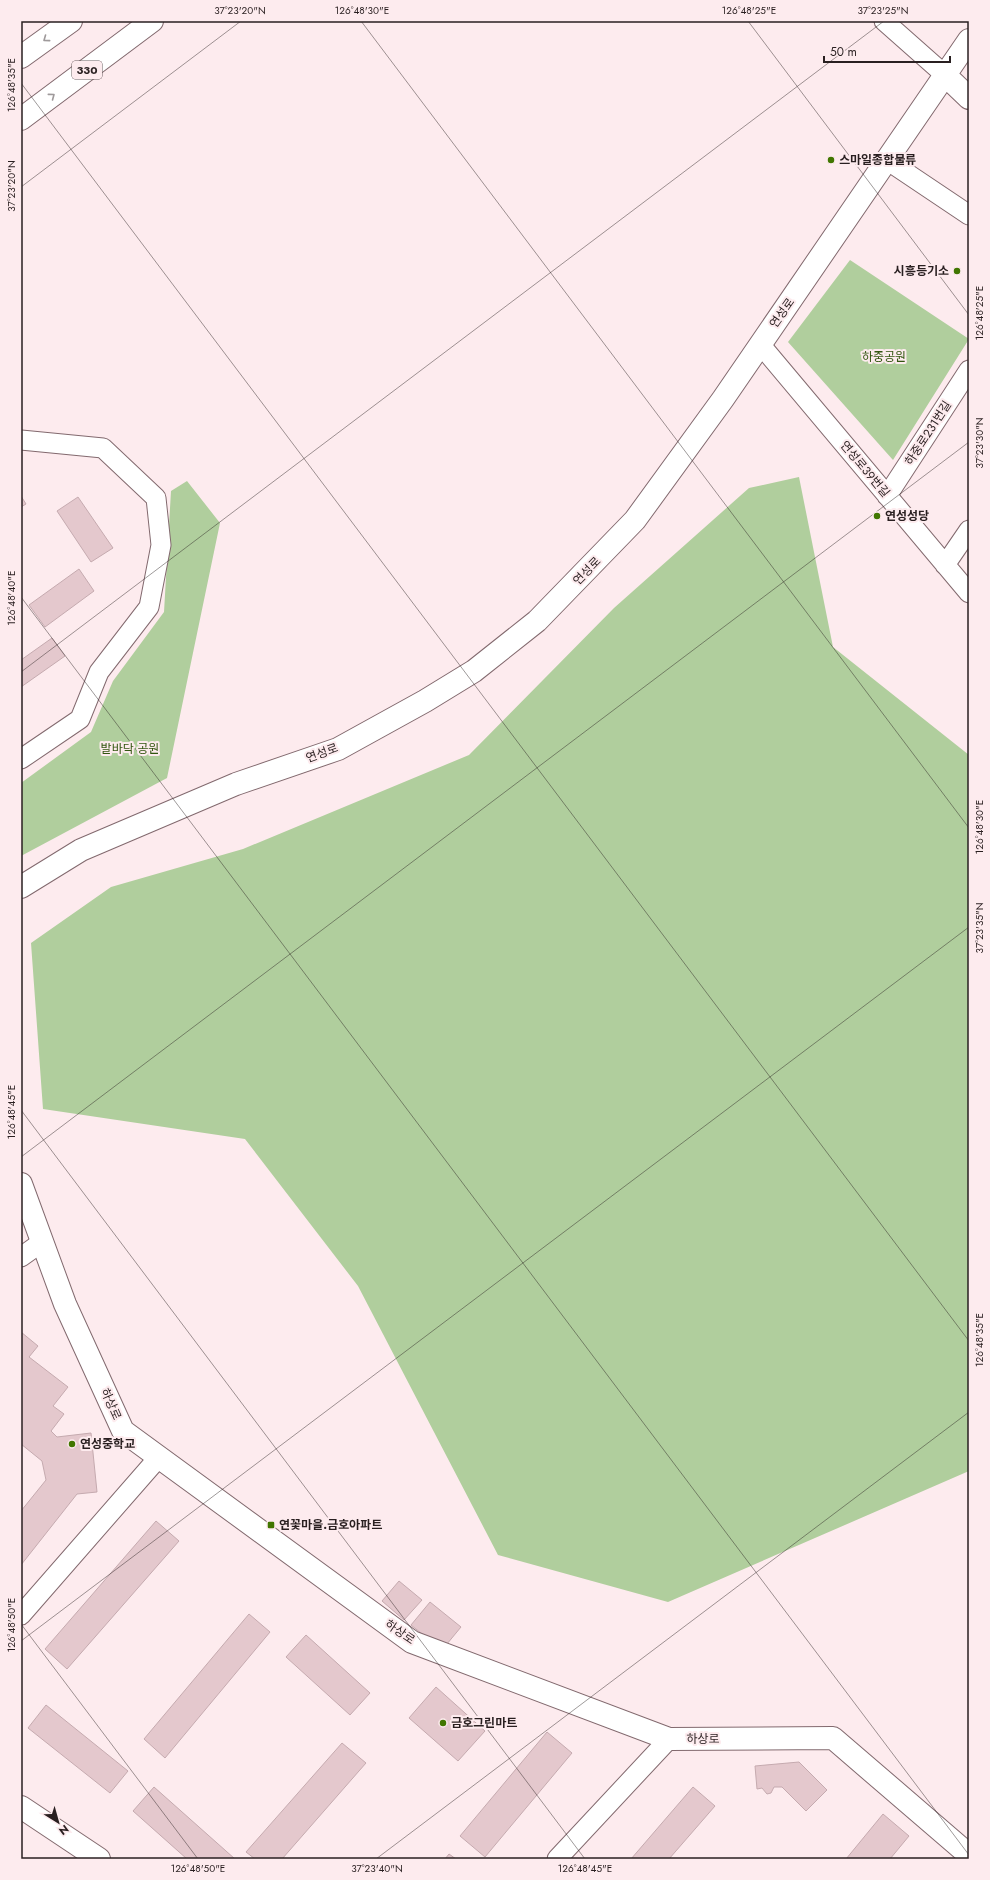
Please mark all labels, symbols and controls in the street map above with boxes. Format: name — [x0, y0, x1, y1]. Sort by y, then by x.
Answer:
text: 37°23'20"N — [214, 3, 266, 18]
text: 126°48'30"E — [335, 3, 389, 18]
text: 126°48'25"E — [722, 3, 776, 18]
text: 37°23'25"N — [857, 3, 909, 18]
one-way arrow — [43, 34, 50, 41]
scale bar — [824, 38, 950, 64]
text: 50 m — [830, 43, 857, 61]
text: 126°48'35"E — [4, 58, 19, 112]
road number: 330 — [72, 61, 102, 79]
one-way arrow — [48, 94, 55, 101]
place label: 스마일종합물류 — [839, 151, 916, 169]
marker: 스마일종합물류 — [826, 155, 836, 165]
text: 37°23'20"N — [4, 160, 19, 212]
place label: 시흥등기소 — [894, 262, 949, 280]
marker: 시흥등기소 — [952, 266, 962, 276]
text: 126°48'25"E — [972, 286, 987, 340]
street label: 연성로 — [765, 294, 799, 332]
park label: 하중공원 — [862, 348, 906, 366]
street label: 하중로231번길 — [900, 397, 956, 469]
text: 37°23'30"N — [972, 417, 987, 469]
street label: 연성로39번길 — [836, 437, 894, 501]
place label: 연성성당 — [885, 507, 929, 525]
marker: 연성성당 — [872, 511, 882, 521]
street label: 연성로 — [569, 553, 605, 589]
text: 126°48'40"E — [4, 571, 19, 625]
street label: 연성로 — [303, 739, 341, 767]
park label: 발바닥 공원 — [101, 740, 159, 758]
text: 126°48'30"E — [972, 800, 987, 854]
text: 37°23'35"N — [972, 903, 987, 953]
text: 126°48'45"E — [4, 1085, 19, 1139]
text: 126°48'35"E — [972, 1313, 987, 1367]
street label: 하상로 — [96, 1385, 126, 1423]
place label: 연성중학교 — [80, 1435, 135, 1453]
marker: 연성중학교 — [67, 1439, 77, 1449]
place label: 연꽃마을.금호아파트 — [279, 1516, 382, 1534]
marker: 연꽃마을.금호아파트 — [266, 1520, 276, 1530]
text: 126°48'50"E — [4, 1598, 19, 1652]
street label: 하상로 — [381, 1615, 419, 1649]
place label: 금호그린마트 — [451, 1714, 517, 1732]
marker: 금호그린마트 — [438, 1718, 448, 1728]
street label: 하상로 — [686, 1730, 720, 1748]
north arrow — [38, 1802, 78, 1842]
text: N — [56, 1821, 72, 1839]
text: 126°48'50"E — [171, 1861, 225, 1876]
text: 37°23'40"N — [351, 1861, 403, 1876]
text: 126°48'45"E — [558, 1861, 612, 1876]

